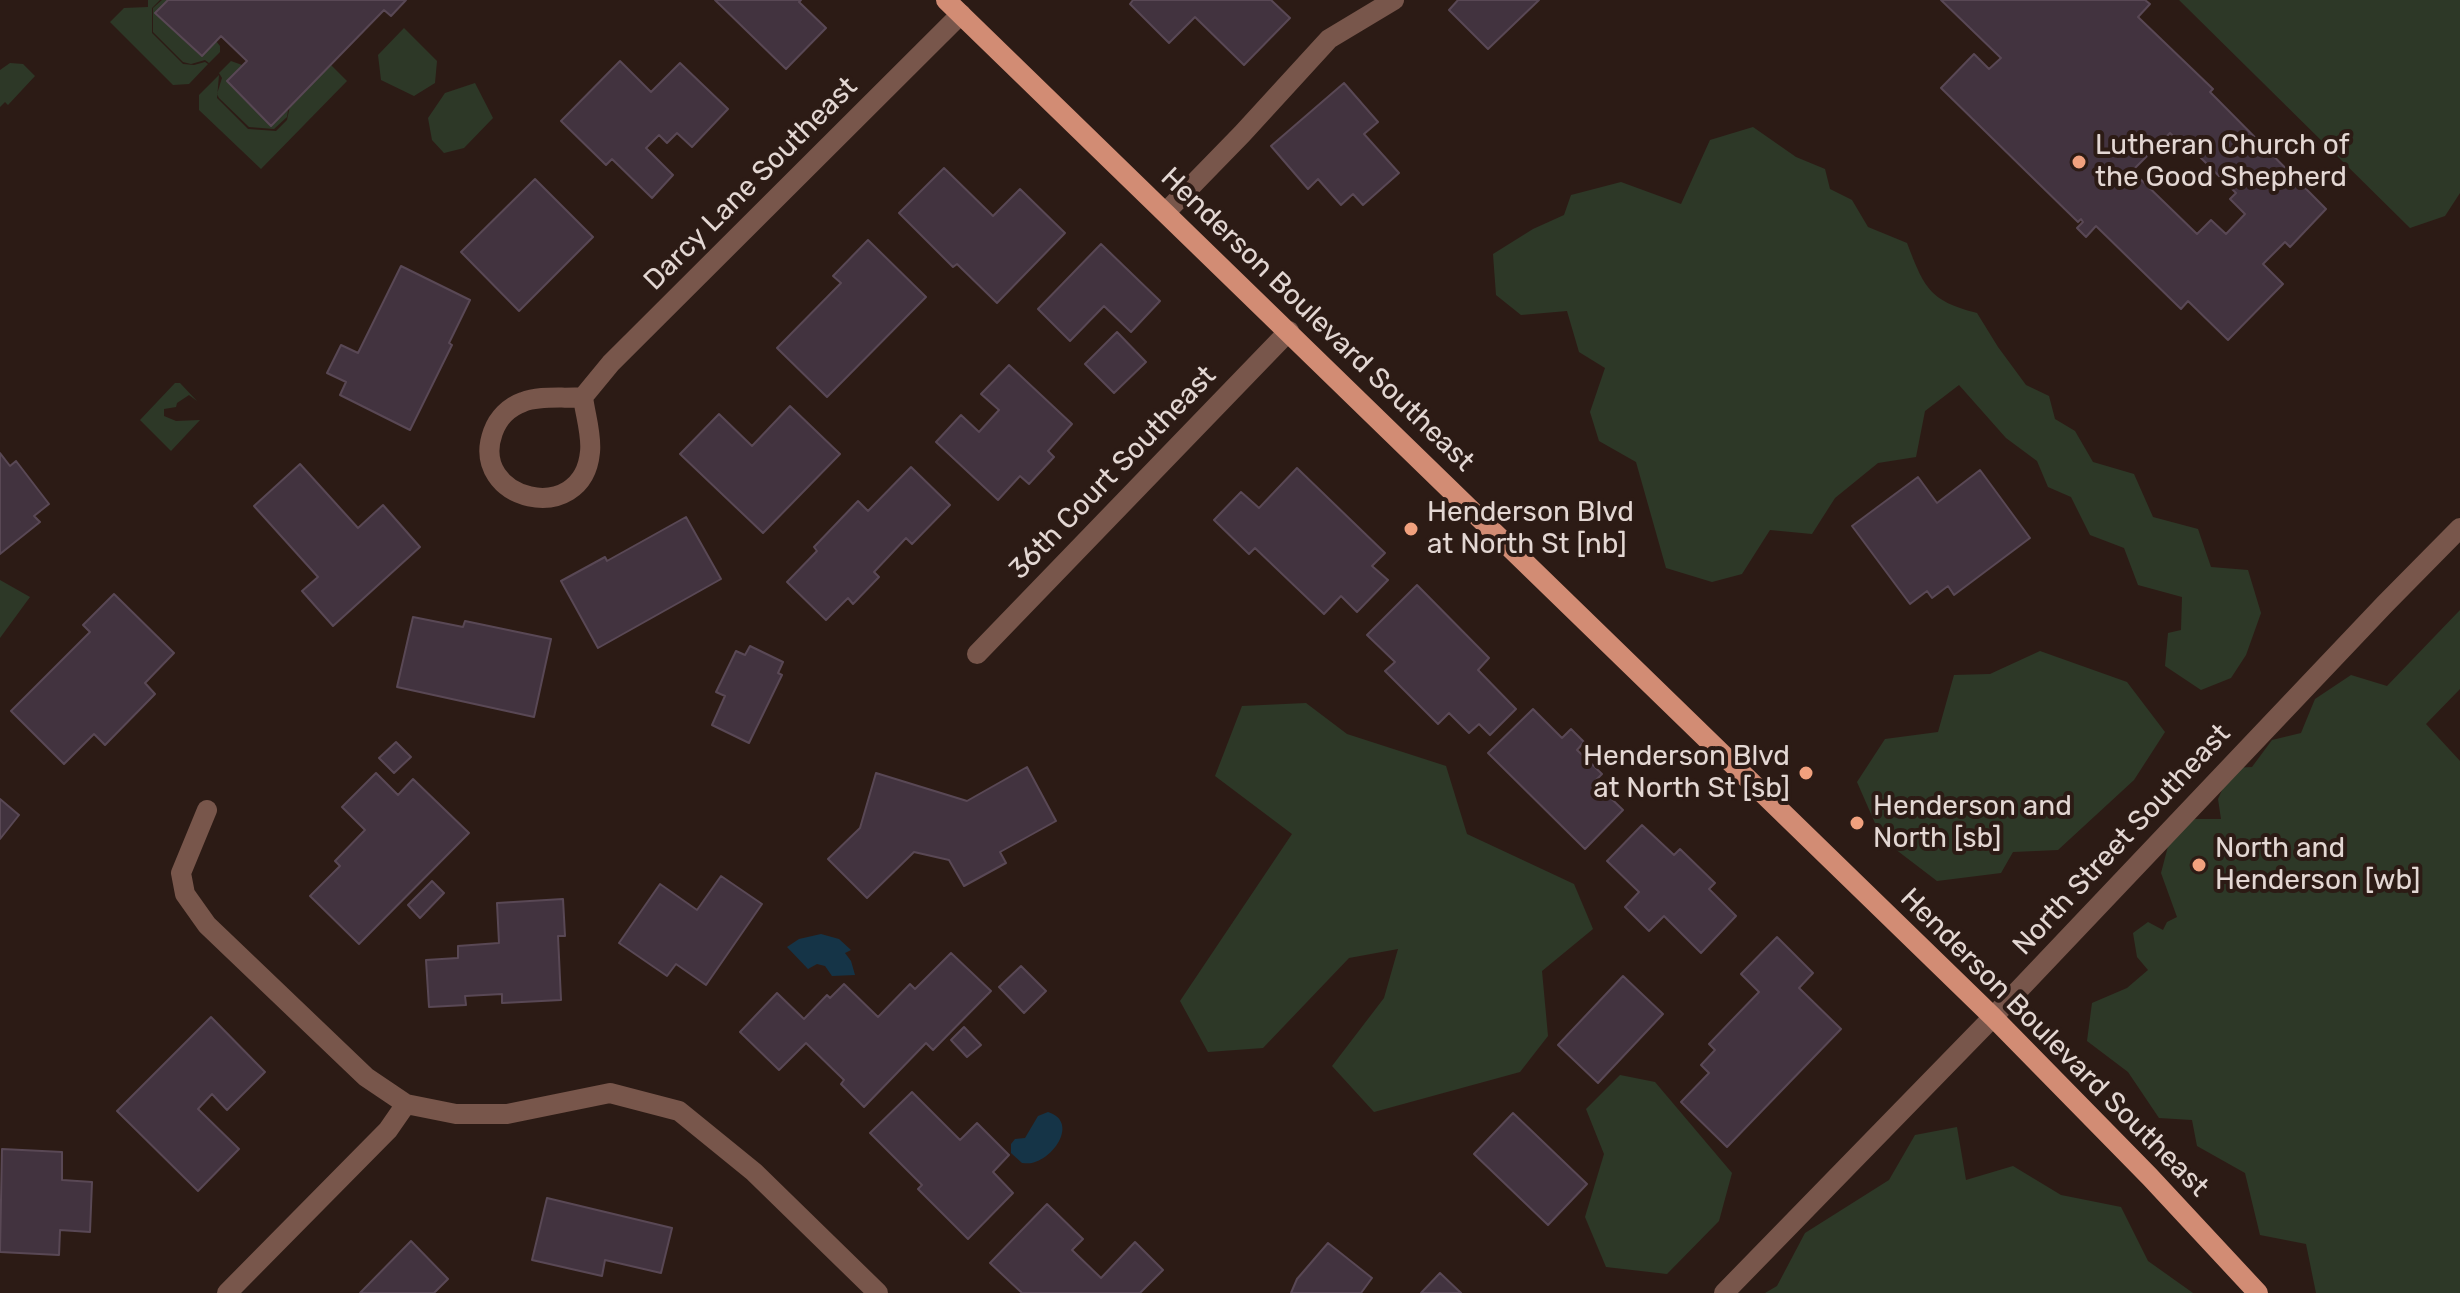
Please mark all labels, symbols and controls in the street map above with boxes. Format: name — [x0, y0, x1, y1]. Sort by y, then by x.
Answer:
street label: Darcy Lane Southeast — [637, 70, 865, 298]
place label: Lutheran Church of the Good Shepherd — [2095, 129, 2350, 195]
marker: Lutheran Church of the Good Shepherd — [2070, 153, 2088, 171]
street label: Henderson Boulevard Southeast — [1153, 161, 1481, 479]
street label: 36th Court Southeast — [1003, 359, 1223, 587]
place label: Henderson Blvd at North St [nb] — [1427, 496, 1634, 562]
marker: Henderson Blvd at North St [nb] — [1402, 520, 1420, 538]
street label: North Street Southeast — [2006, 718, 2238, 962]
place label: Henderson Blvd at North St [sb] — [1583, 740, 1790, 806]
marker: Henderson Blvd at North St [sb] — [1797, 764, 1815, 782]
place label: Henderson and North [sb] — [1873, 790, 2072, 856]
marker: Henderson and North [sb] — [1848, 814, 1866, 832]
place label: North and Henderson [wb] — [2215, 832, 2420, 898]
marker: North and Henderson [wb] — [2190, 856, 2208, 874]
street label: Henderson Boulevard Southeast — [1893, 882, 2215, 1204]

